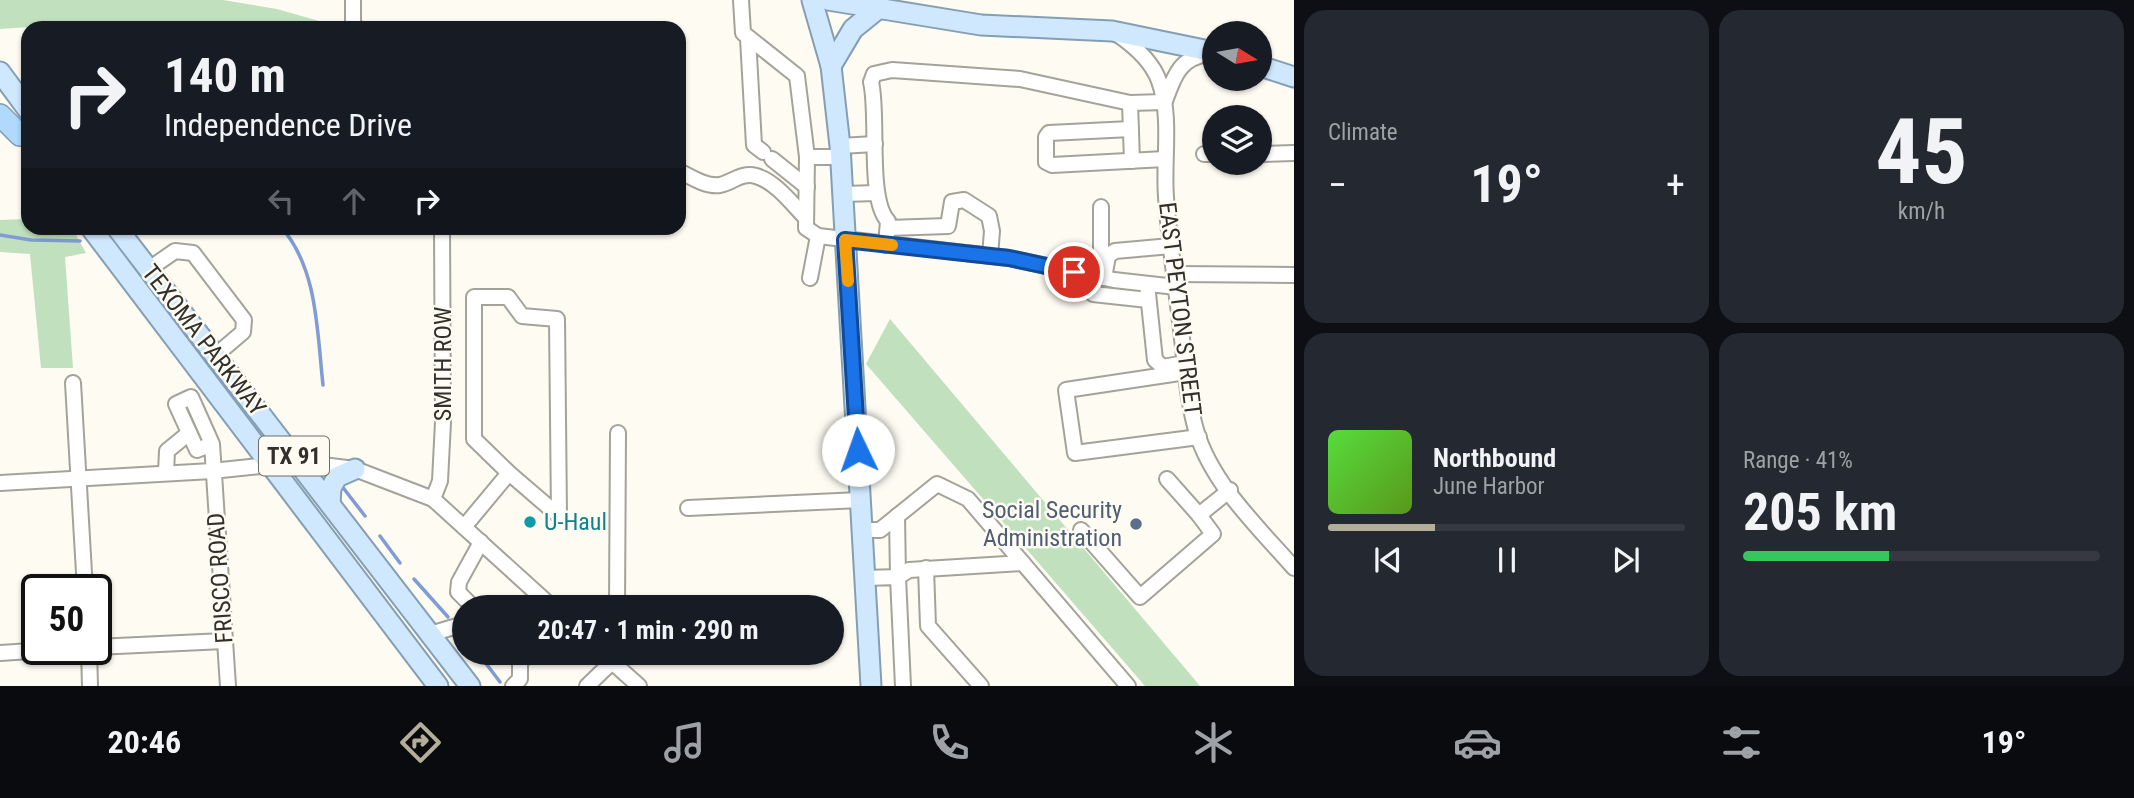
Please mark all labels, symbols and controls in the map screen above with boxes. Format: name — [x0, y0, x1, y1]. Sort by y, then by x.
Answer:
north arrow — [1202, 21, 1272, 91]
map controls — [1202, 21, 1272, 175]
text: 140 m — [164, 47, 286, 104]
icon: right — [49, 49, 140, 140]
text: 45 — [1876, 99, 1967, 205]
button: layers — [1202, 105, 1272, 175]
text: Independence Drive — [164, 106, 412, 144]
text: Climate — [1328, 119, 1398, 146]
text: 19° — [1470, 154, 1543, 215]
text: − — [1328, 163, 1347, 207]
text: + — [1666, 163, 1685, 207]
icon: left — [262, 182, 300, 220]
icon: ahead — [335, 182, 373, 220]
icon: right — [408, 182, 446, 220]
text: km/h — [1898, 198, 1945, 225]
street label: EAST PEYTON STREET — [1153, 201, 1207, 417]
pin — [1044, 242, 1104, 302]
icon: arrive — [1055, 253, 1093, 291]
street label: TEXOMA PARKWAY — [136, 259, 272, 421]
street label: SMITH ROW — [429, 307, 457, 421]
position arrow — [821, 413, 895, 487]
road number: TX 91 — [259, 436, 329, 476]
text: Northbound — [1433, 443, 1556, 473]
text: Range · 41% — [1743, 447, 1853, 474]
text: June Harbor — [1433, 473, 1545, 500]
text: 205 km — [1743, 482, 1897, 543]
place label: Social Security Administration — [982, 496, 1122, 552]
place label: U-Haul — [544, 508, 607, 536]
street label: FRISCO ROAD — [201, 512, 239, 644]
marker: U-Haul — [522, 514, 538, 530]
marker: Social Security Administration — [1128, 516, 1144, 532]
icon: previous — [1369, 541, 1407, 579]
icon: pause — [1488, 541, 1526, 579]
icon: next — [1607, 541, 1645, 579]
speed limit sign: 50 — [21, 574, 112, 665]
text: 20:47 · 1 min · 290 m — [538, 615, 758, 645]
icon: directions — [396, 718, 445, 767]
icon: music — [660, 718, 709, 767]
icon: phone — [925, 718, 974, 767]
icon: climate — [1189, 718, 1238, 767]
icon: car — [1453, 718, 1502, 767]
icon: filters — [1717, 718, 1766, 767]
text: 20:46 — [108, 723, 181, 761]
text: 19° — [1982, 723, 2026, 761]

